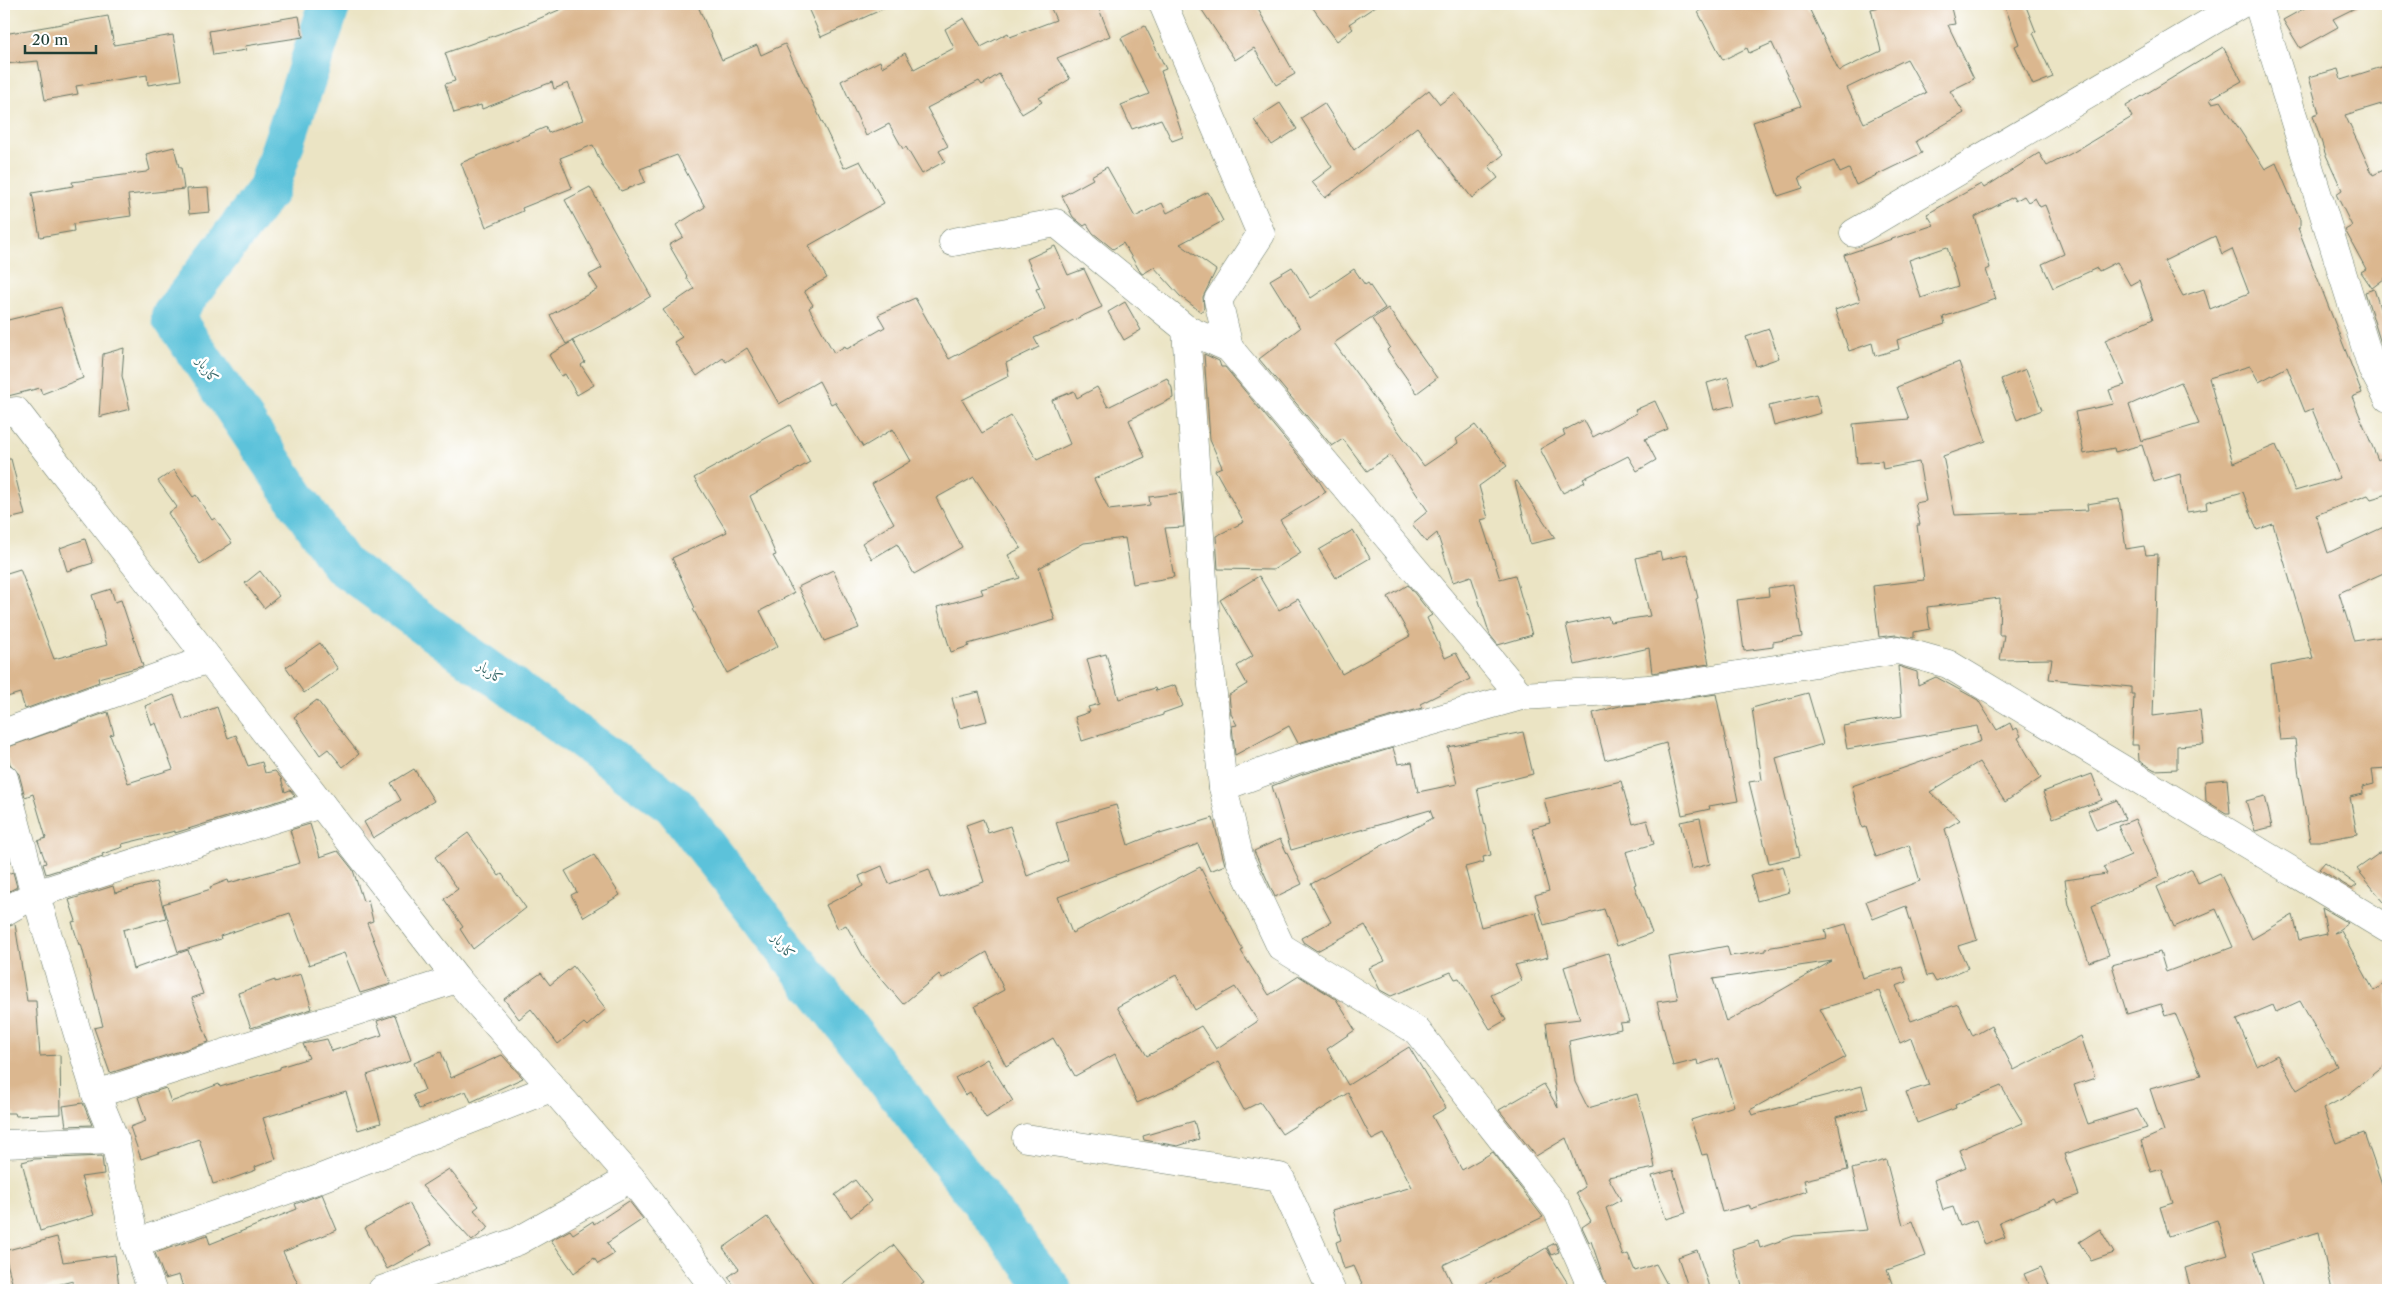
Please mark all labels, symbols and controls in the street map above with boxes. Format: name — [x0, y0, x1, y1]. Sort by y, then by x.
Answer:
scale bar — [25, 22, 96, 54]
text: 20 m — [32, 30, 68, 49]
water label: کاربار — [192, 352, 224, 387]
water label: کاربار — [473, 656, 508, 688]
water label: کاربار — [767, 928, 800, 963]

